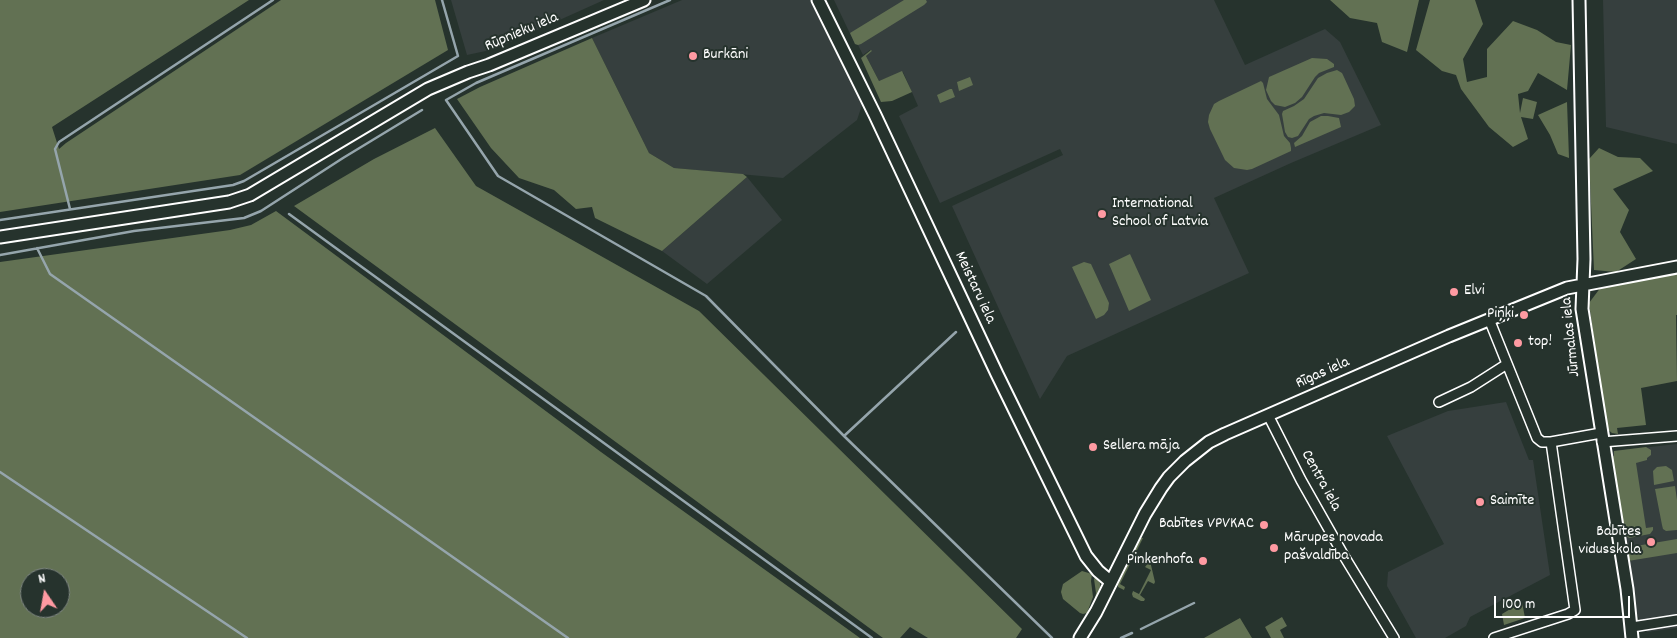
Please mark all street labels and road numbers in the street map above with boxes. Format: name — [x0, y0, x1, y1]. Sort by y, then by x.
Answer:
street label: Rūpnieku iela — [482, 9, 562, 57]
street label: Meistaru iela — [949, 249, 999, 327]
street label: Jūrmalas iela — [1558, 296, 1586, 378]
street label: Rīgas iela — [1293, 354, 1353, 394]
street label: Centra iela — [1295, 447, 1345, 515]

